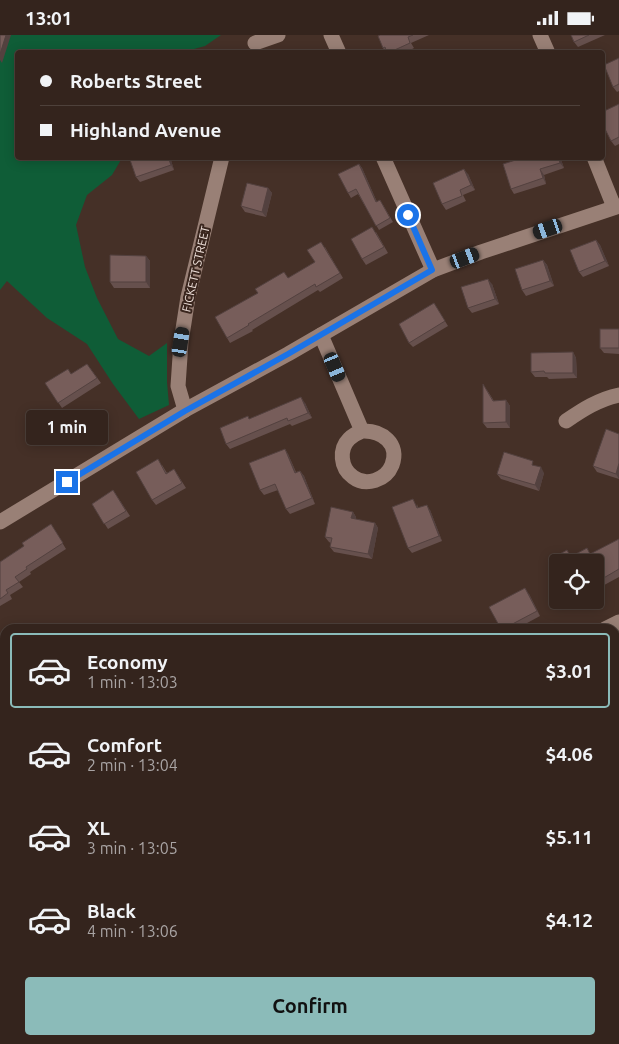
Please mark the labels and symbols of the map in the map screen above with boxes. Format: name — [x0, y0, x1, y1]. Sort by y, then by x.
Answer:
route start — [397, 204, 419, 226]
car — [531, 217, 564, 241]
street label: FICKETT STREET — [179, 224, 212, 313]
car — [448, 246, 481, 270]
car — [171, 326, 190, 358]
car — [322, 350, 347, 384]
callout: 1 min — [26, 409, 108, 445]
route end — [56, 471, 78, 493]

